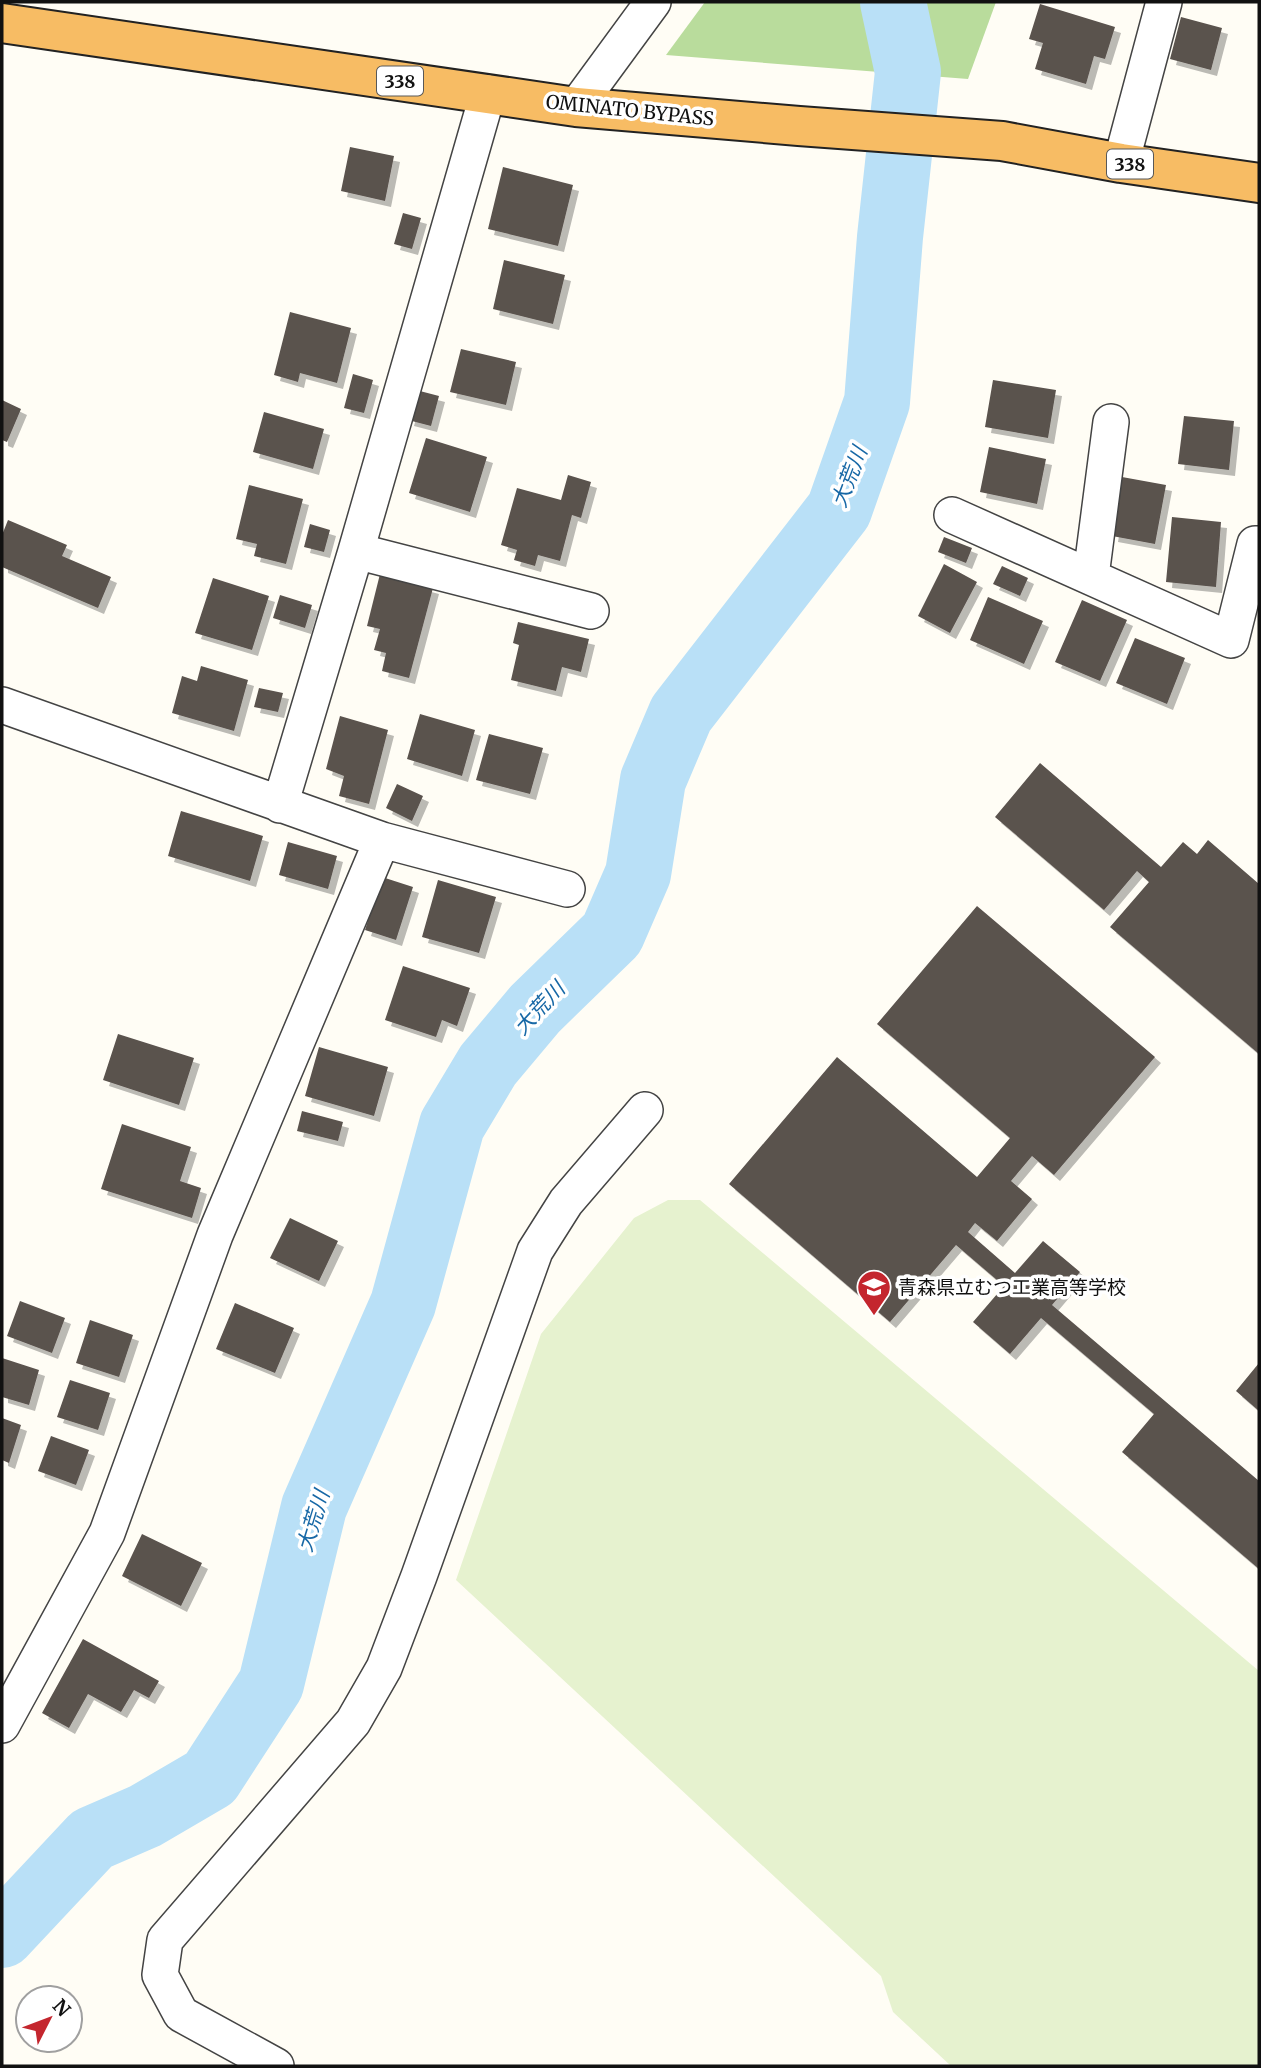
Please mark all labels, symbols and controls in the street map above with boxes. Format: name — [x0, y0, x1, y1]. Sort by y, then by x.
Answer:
road number: 338 — [377, 66, 423, 96]
street label: OMINATO BYPASS — [545, 89, 715, 131]
road number: 338 — [1107, 149, 1153, 178]
water label: 大荒川 — [825, 441, 874, 511]
water label: 大荒川 — [508, 974, 572, 1040]
school or university icon: 青森県立むつ工業高等学校 — [855, 1268, 893, 1317]
place label: 青森県立むつ工業高等学校 — [898, 1275, 1126, 1299]
water label: 大荒川 — [291, 1485, 336, 1555]
north arrow — [14, 1984, 84, 2054]
text: N — [48, 1994, 76, 2021]

